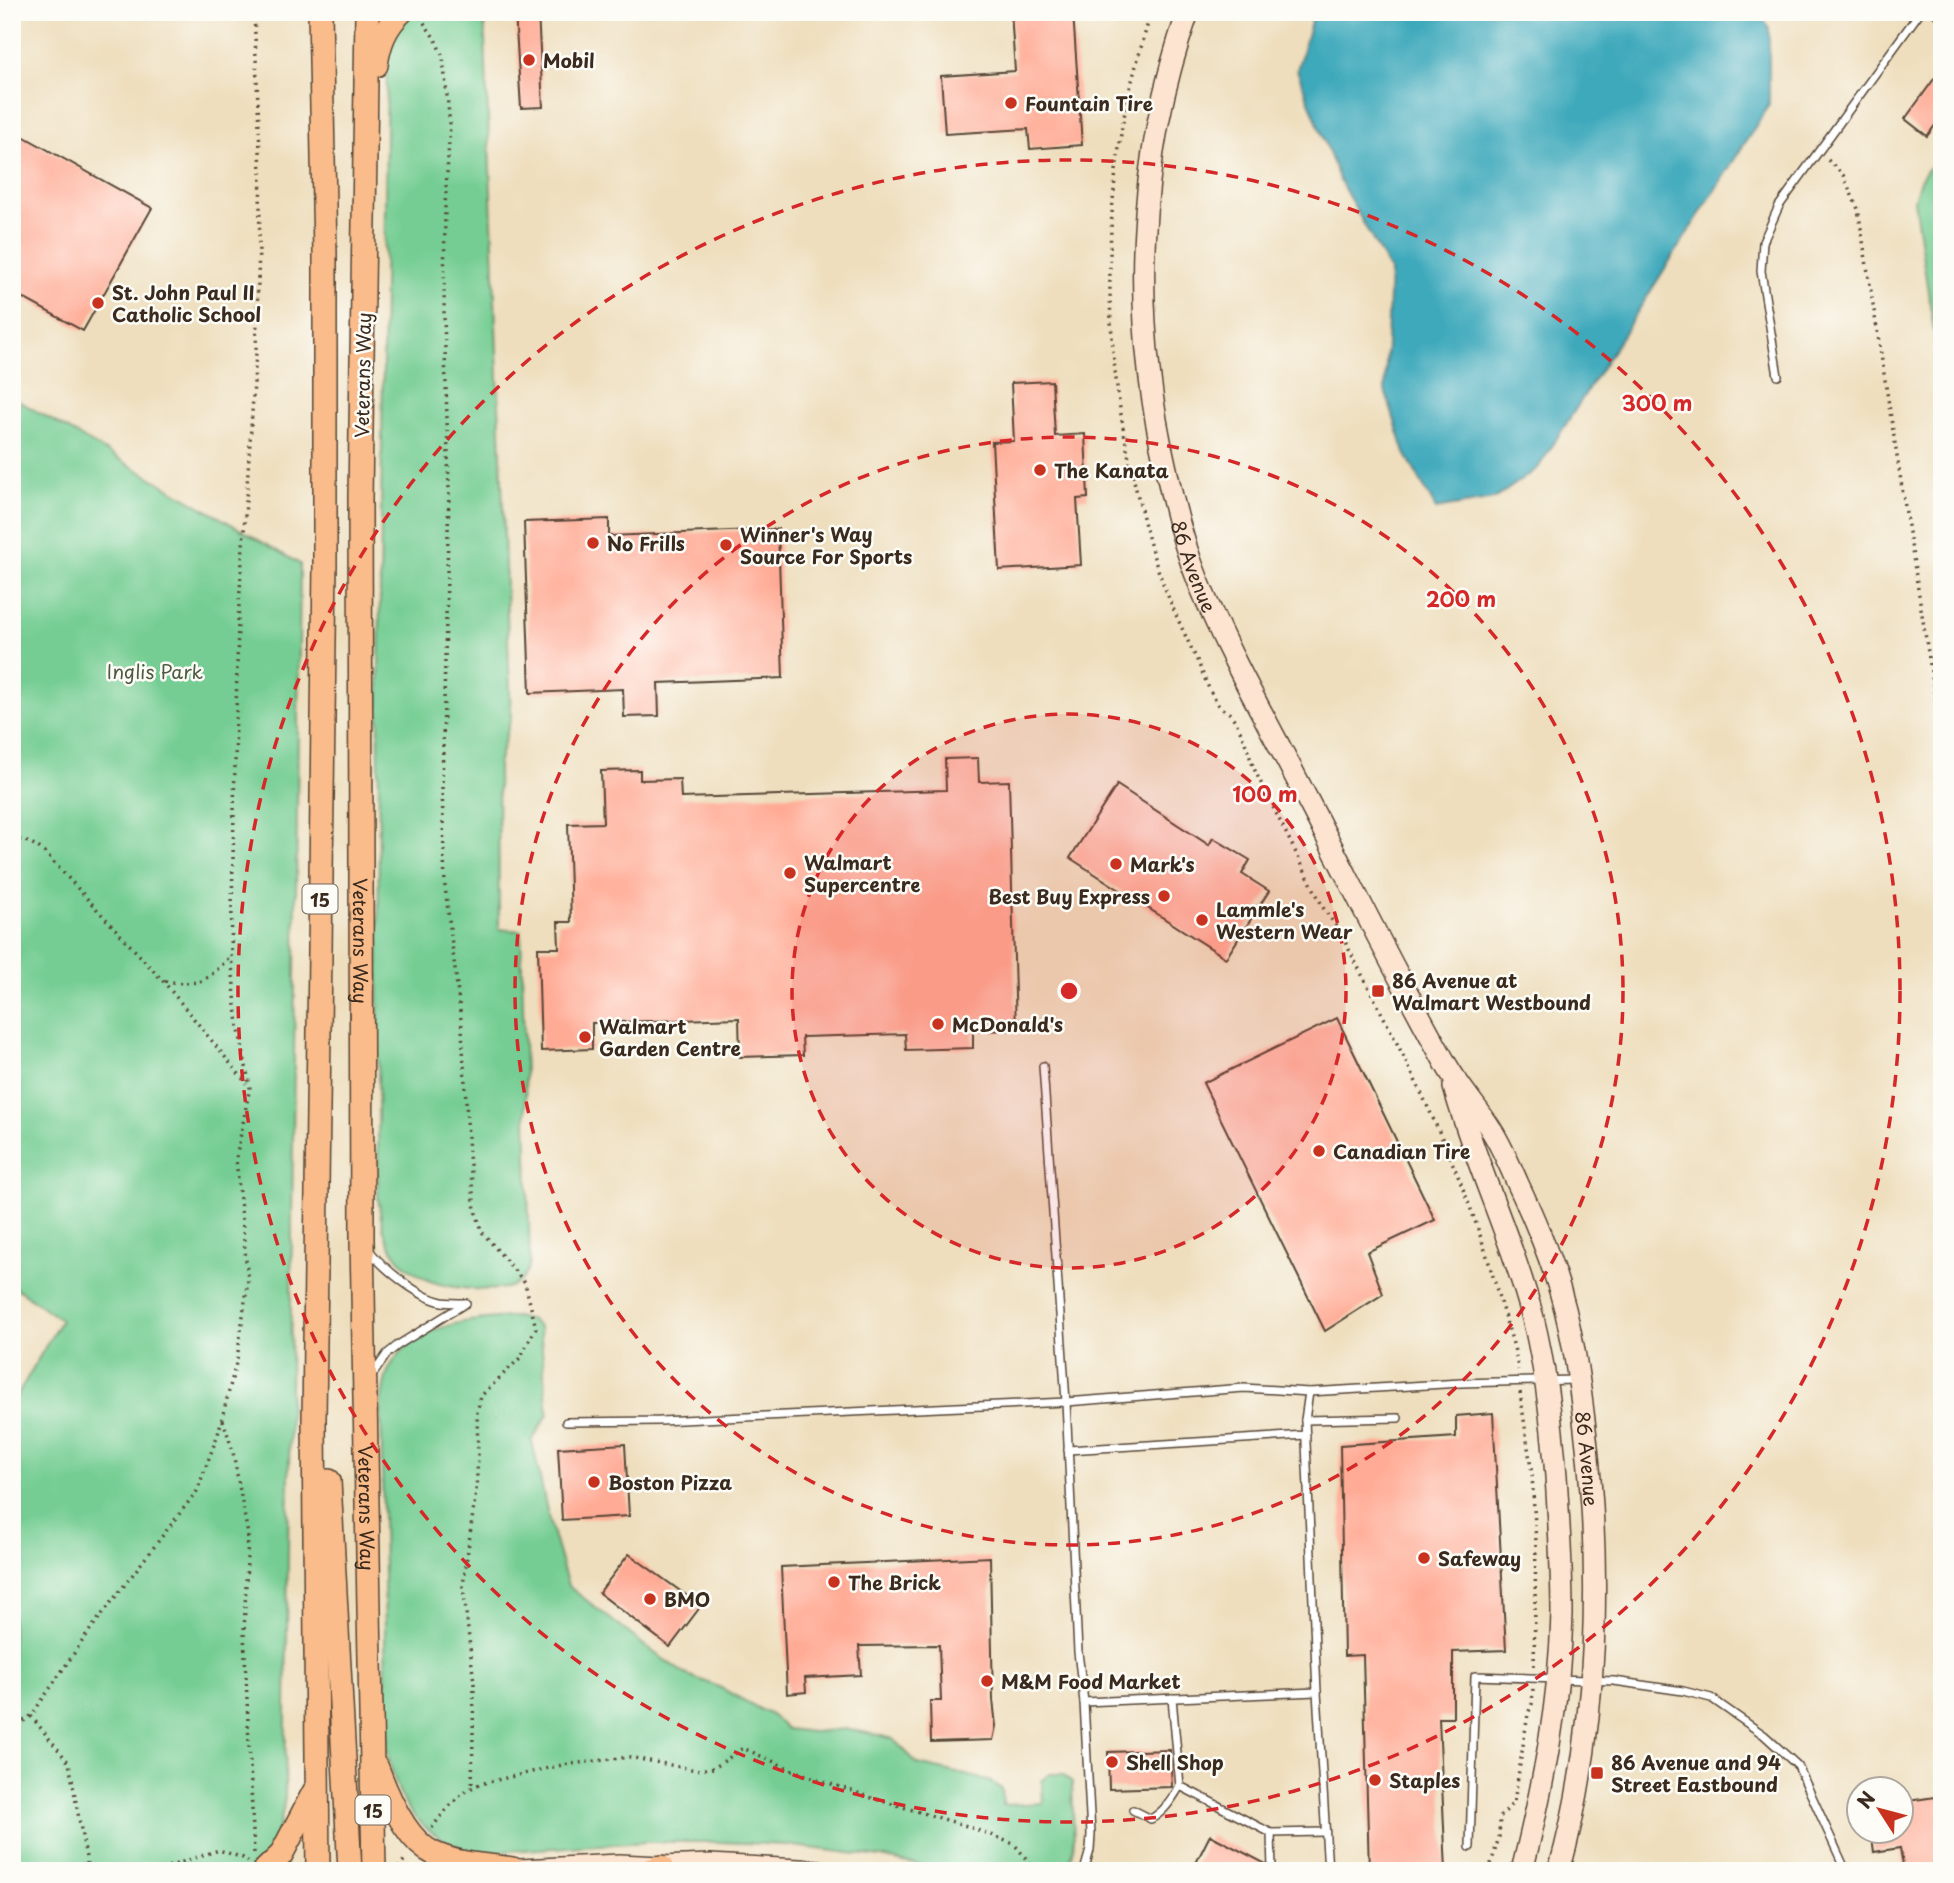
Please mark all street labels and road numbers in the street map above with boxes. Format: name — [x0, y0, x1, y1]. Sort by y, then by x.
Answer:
street label: Veterans Way — [347, 312, 377, 438]
street label: 86 Avenue — [1165, 517, 1224, 617]
street label: Veterans Way — [347, 878, 375, 1004]
road number: 15 — [302, 884, 338, 914]
street label: 86 Avenue — [1569, 1409, 1606, 1507]
street label: Veterans Way — [352, 1445, 382, 1571]
road number: 15 — [356, 1796, 390, 1824]

